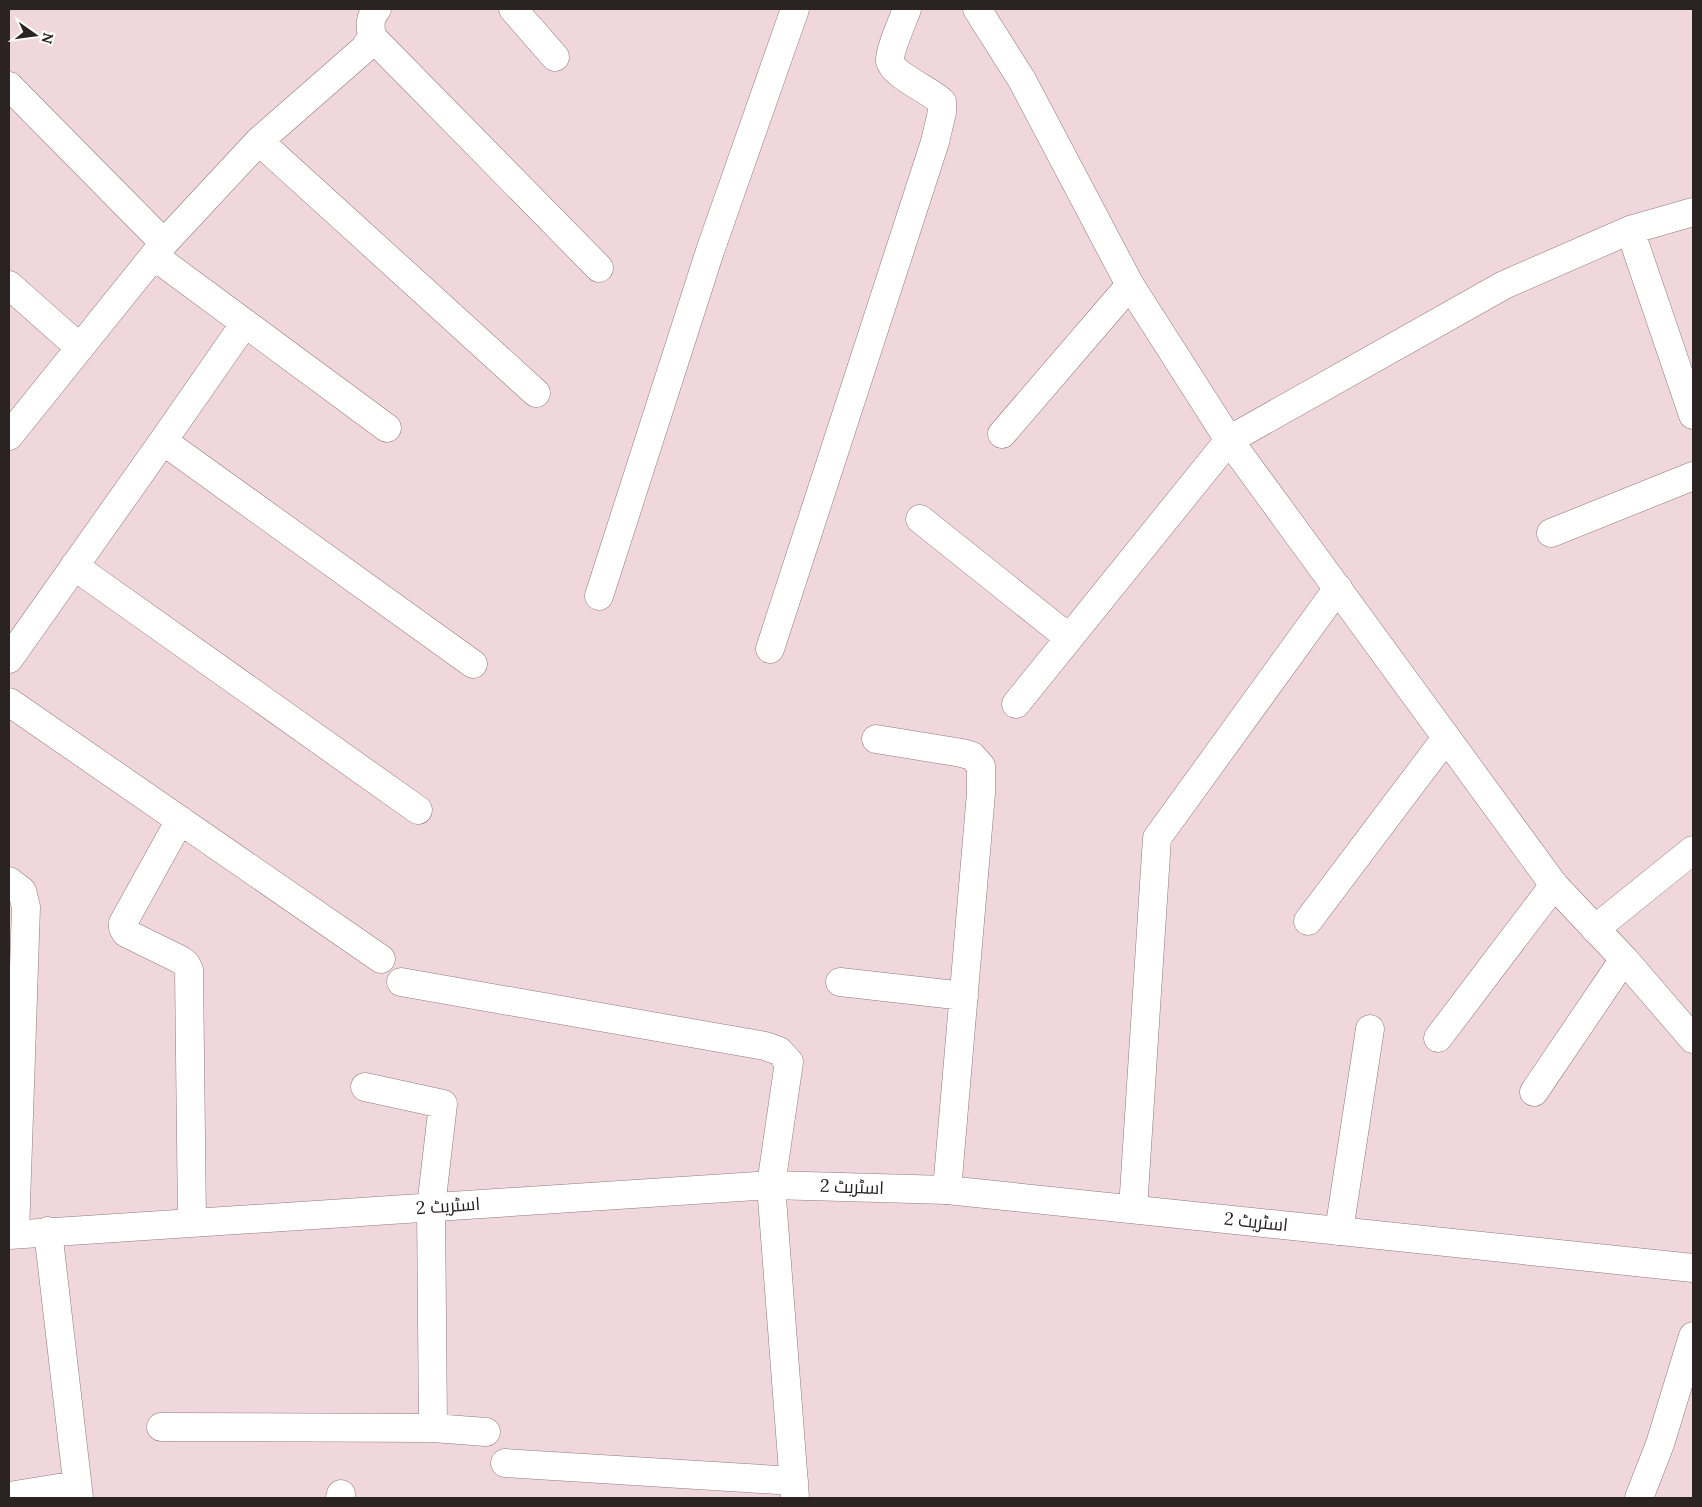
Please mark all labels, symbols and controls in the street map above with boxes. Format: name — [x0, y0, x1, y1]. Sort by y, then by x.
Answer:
north arrow — [10, 10, 60, 60]
text: N — [38, 31, 58, 46]
street label: اسٹریٹ 2 — [819, 1174, 885, 1199]
street label: اسٹریٹ 2 — [415, 1192, 481, 1219]
street label: اسٹریٹ 2 — [1223, 1207, 1289, 1236]

